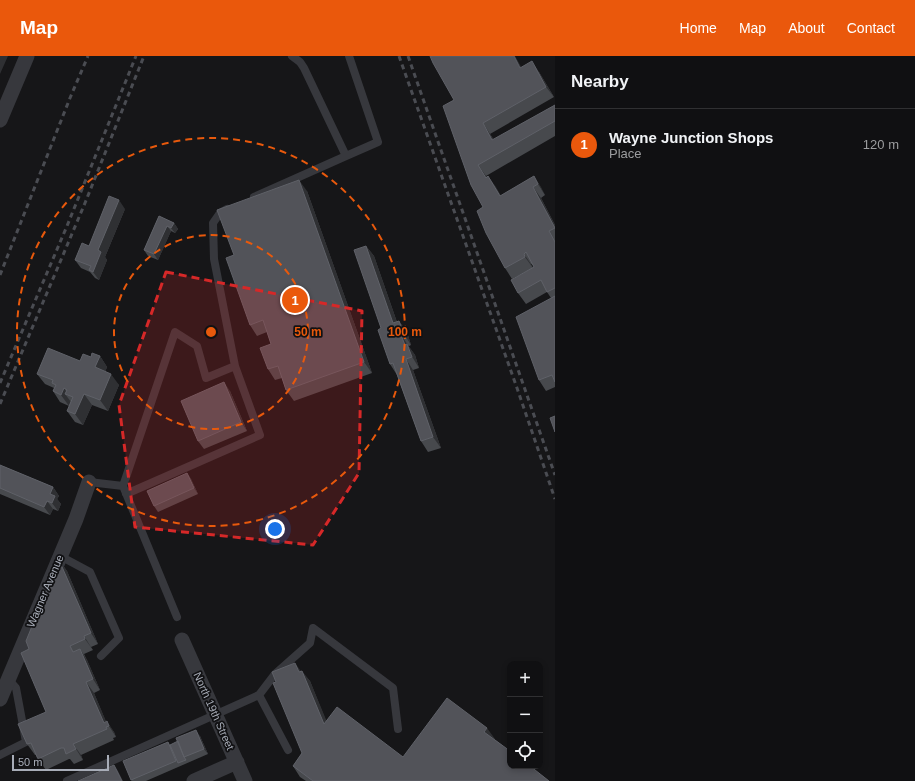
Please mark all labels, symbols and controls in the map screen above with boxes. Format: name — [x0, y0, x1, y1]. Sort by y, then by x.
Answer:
text: Map — [20, 17, 58, 38]
text: Home — [680, 20, 717, 36]
text: Map — [739, 20, 766, 36]
text: About — [788, 20, 825, 36]
text: Contact — [847, 20, 895, 36]
text: Nearby — [571, 72, 629, 91]
text: Wayne Junction Shops — [609, 129, 773, 146]
text: 1 — [580, 137, 588, 152]
text: 120 m — [863, 137, 899, 152]
text: Place — [609, 146, 642, 161]
pin: 1 — [282, 285, 308, 315]
centre of rings — [204, 325, 218, 339]
text: 50 m — [294, 325, 322, 339]
text: 100 m — [388, 325, 422, 339]
your location — [265, 519, 285, 539]
street label: Wagner Avenue — [24, 553, 66, 629]
map controls — [507, 661, 543, 769]
button: + — [507, 661, 543, 697]
street label: North 19th Street — [191, 670, 237, 752]
button: − — [507, 697, 543, 733]
button: locate — [507, 733, 543, 769]
scale bar — [12, 753, 109, 772]
text: 50 m — [18, 756, 42, 768]

